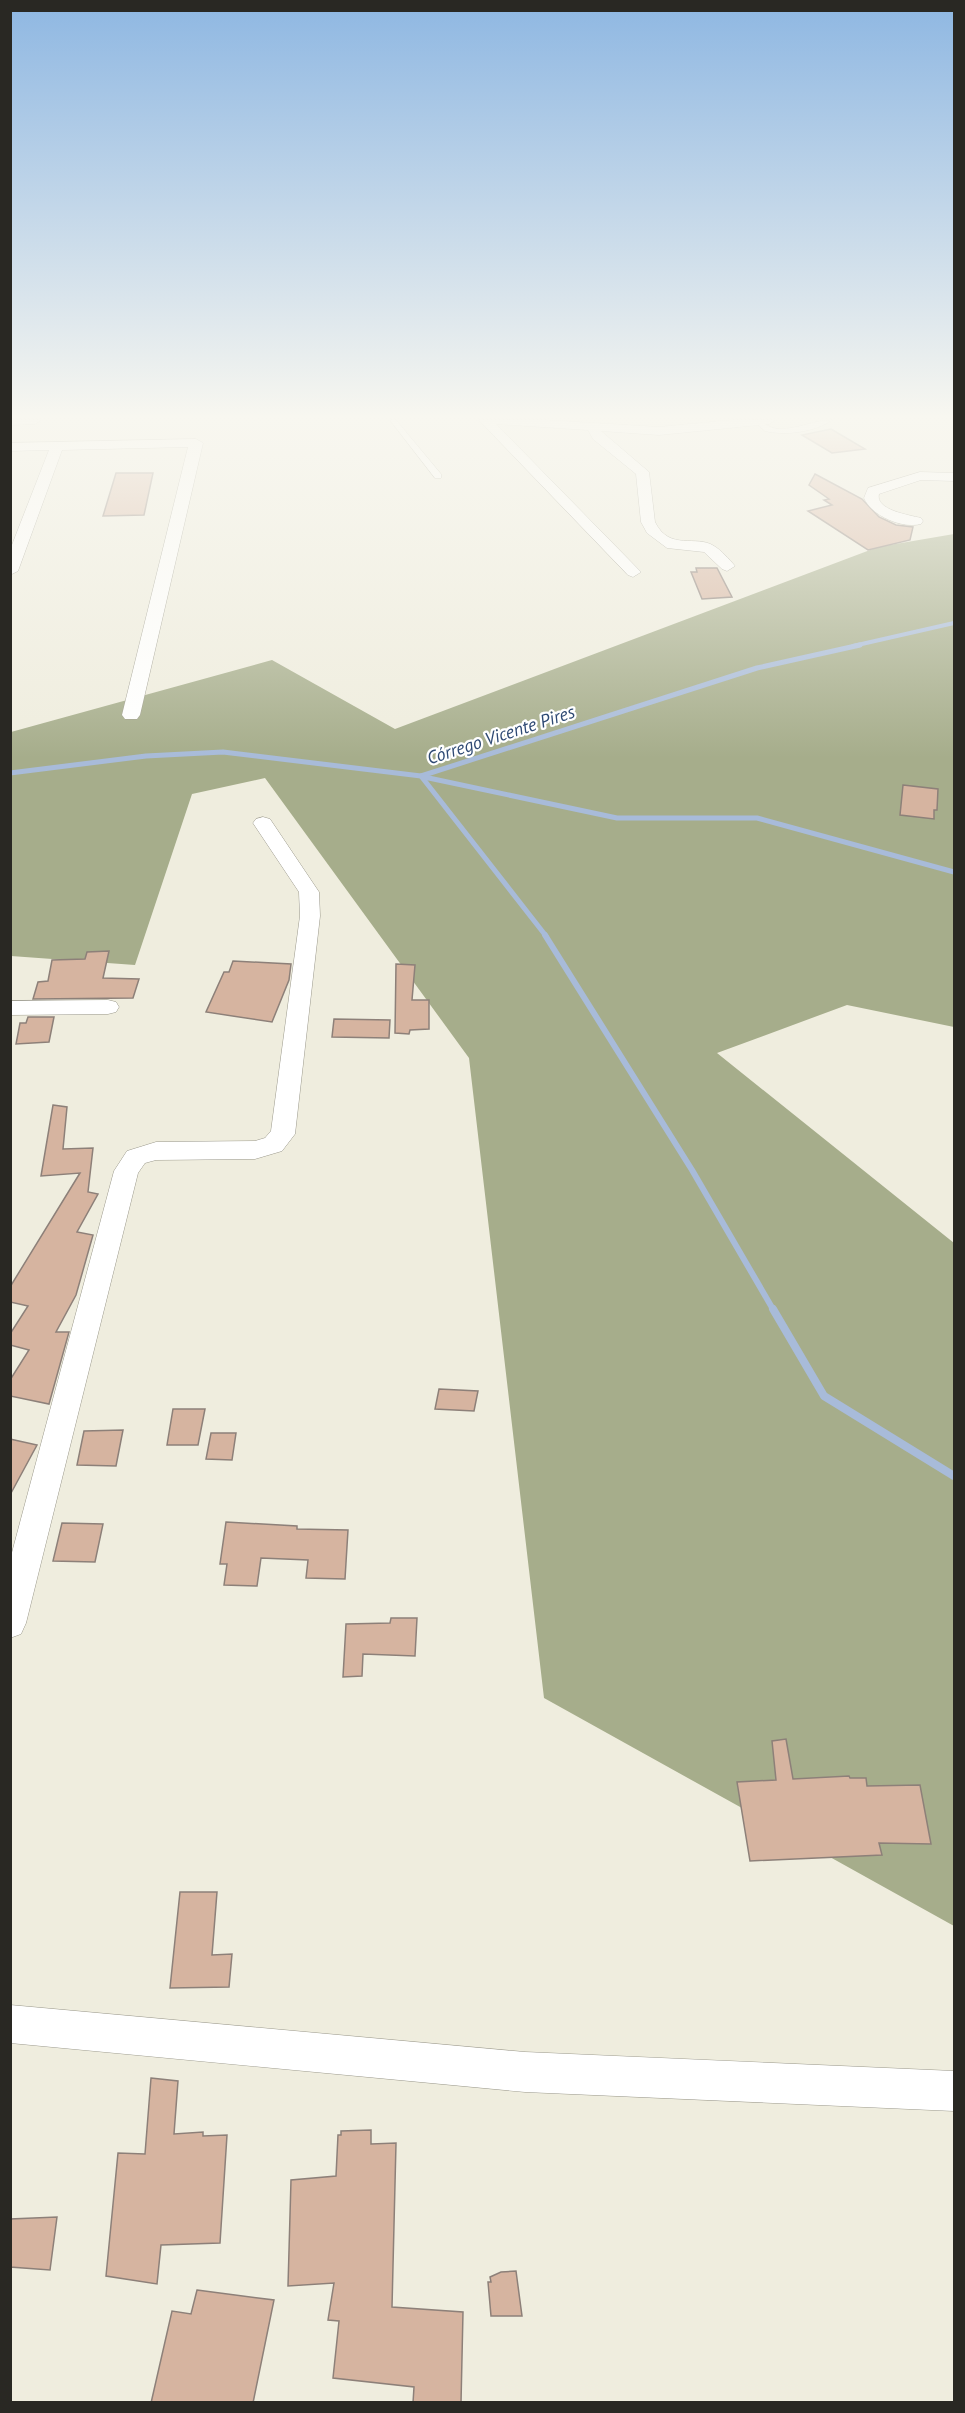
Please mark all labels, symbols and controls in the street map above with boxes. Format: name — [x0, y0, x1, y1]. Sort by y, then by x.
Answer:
water label: Córrego Vicente Pires — [424, 700, 578, 769]

